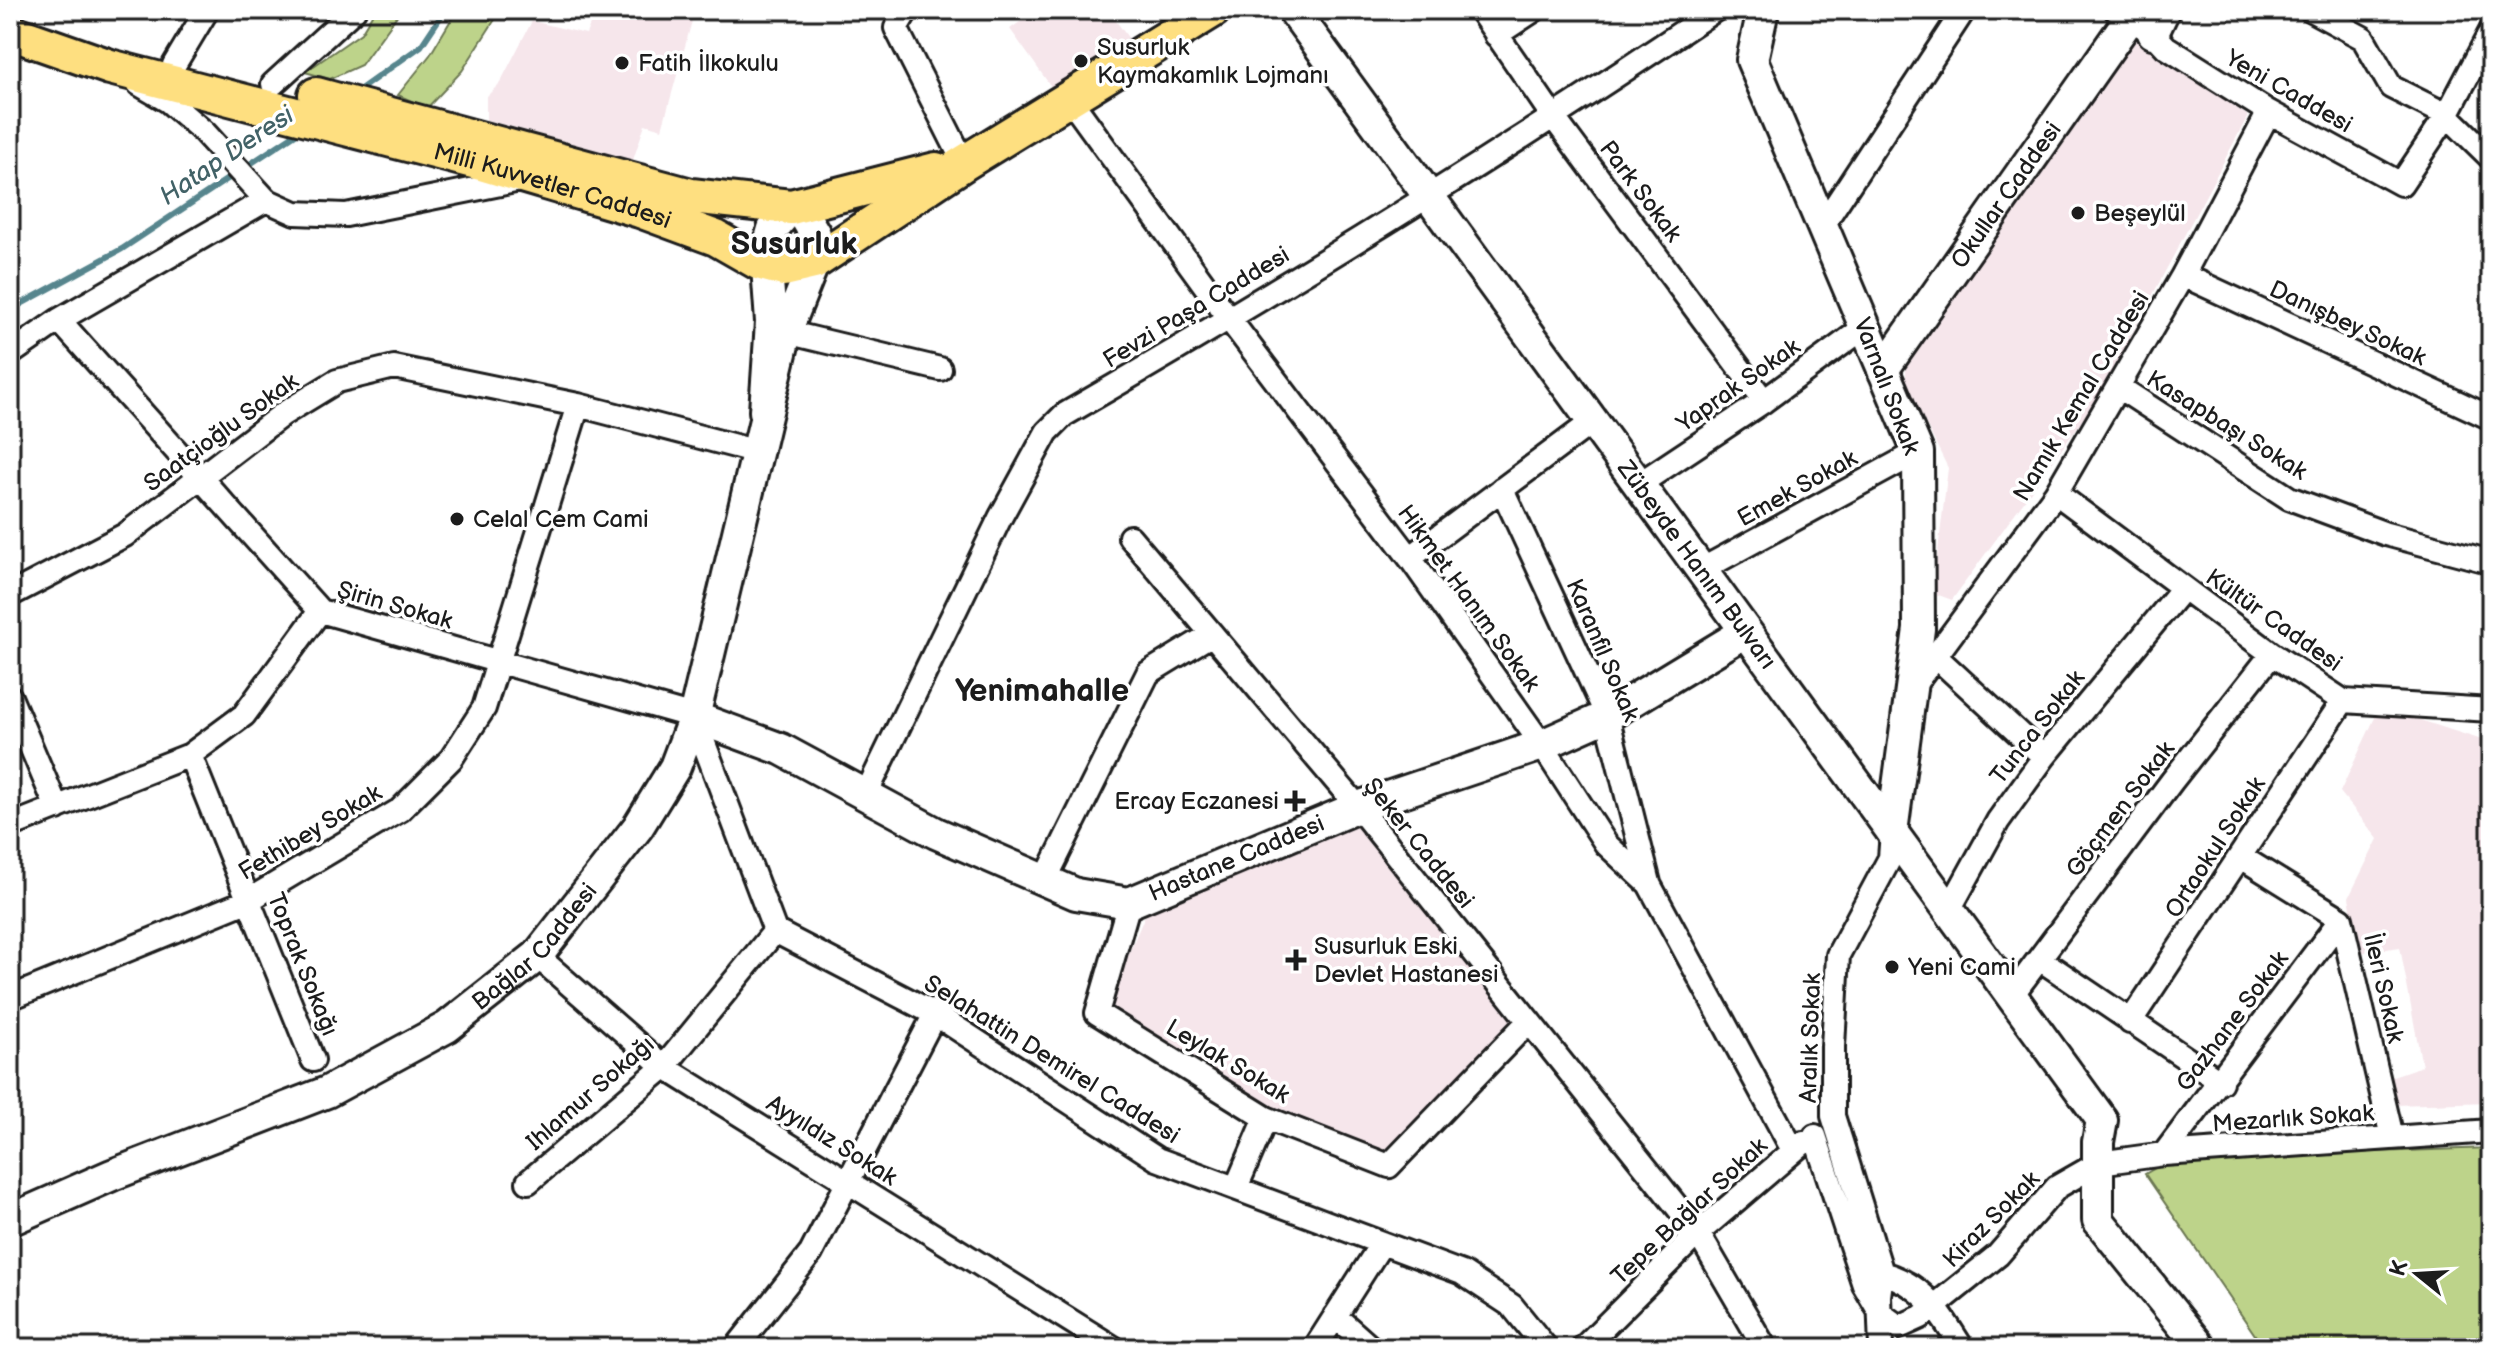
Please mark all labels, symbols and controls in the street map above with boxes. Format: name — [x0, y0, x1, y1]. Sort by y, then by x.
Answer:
place label: Susurluk Kaymakamlık Lojmanı — [1097, 33, 1329, 90]
street label: Yeni Caddesi — [2219, 43, 2357, 139]
place label: Fatih İlkokulu — [638, 49, 779, 78]
marker: Susurluk Kaymakamlık Lojmanı — [1072, 52, 1090, 70]
marker: Fatih İlkokulu — [613, 54, 631, 72]
water label: Hatap Deresi — [154, 99, 301, 212]
street label: Okullar Caddesi — [1945, 116, 2068, 274]
street label: Park Sokak — [1593, 135, 1688, 248]
street label: Milli Kuvvetler Caddesi — [430, 137, 675, 235]
place label: Beşeylül — [2094, 199, 2186, 228]
marker: Beşeylül — [2069, 204, 2087, 222]
district label: Susurluk — [731, 225, 858, 264]
street label: Fevzi Paşa Caddesi — [1098, 240, 1295, 375]
street label: Danışbey Sokak — [2265, 274, 2431, 373]
street label: Namık Kemal Caddesi — [2007, 286, 2156, 507]
street label: Varnalı Sokak — [1847, 314, 1926, 459]
street label: Yaprak Sokak — [1670, 332, 1806, 439]
street label: Kasapbaşı Sokak — [2141, 364, 2313, 487]
street label: Saatçioğlu Sokak — [138, 367, 304, 498]
street label: Emek Sokak — [1732, 444, 1862, 533]
street label: Zübeyde Hanım Bulvarı — [1610, 454, 1782, 675]
street label: Hikmet Hanım Sokak — [1391, 499, 1546, 698]
place label: Celal Cem Cami — [473, 505, 649, 534]
marker: Celal Cem Cami — [448, 510, 466, 528]
street label: Kültür Caddesi — [2200, 563, 2347, 678]
street label: Şirin Sokak — [334, 575, 456, 636]
street label: Karanfil Sokak — [1560, 575, 1646, 726]
street label: Tunca Sokak — [1984, 664, 2091, 790]
district label: Yenimahalle — [955, 672, 1129, 711]
street label: Göçmen Sokak — [2060, 735, 2181, 883]
street label: Ortaokul Sokak — [2159, 771, 2272, 923]
street label: Şeker Caddesi — [1357, 772, 1480, 914]
street label: Fethibey Sokak — [233, 778, 387, 887]
place label: Ercay Eczanesi — [1114, 787, 1279, 816]
marker: Ercay Eczanesi — [1286, 792, 1304, 810]
street label: Hastane Caddesi — [1145, 809, 1329, 908]
street label: Bağlar Caddesi — [466, 877, 604, 1017]
street label: Toprak Sokağı — [261, 888, 344, 1040]
street label: İleri Sokak — [2357, 931, 2410, 1046]
place label: Susurluk Eski Devlet Hastanesi — [1314, 932, 1499, 989]
street label: Gazhane Sokak — [2170, 945, 2295, 1097]
marker: Susurluk Eski Devlet Hastanesi — [1285, 949, 1307, 971]
place label: Yeni Cami — [1907, 953, 2016, 982]
marker: Yeni Cami — [1883, 958, 1901, 976]
street label: Selahattin Demirel Caddesi — [919, 969, 1185, 1150]
street label: Aralık Sokak — [1794, 972, 1827, 1104]
street label: Leylak Sokak — [1161, 1013, 1295, 1110]
street label: Ihlamur Sokağı — [520, 1030, 660, 1157]
street label: Ayyıldız Sokak — [761, 1089, 903, 1192]
street label: Mezarlık Sokak — [2211, 1098, 2375, 1139]
street label: Tepe Bağlar Sokak — [1605, 1131, 1774, 1291]
street label: Kiraz Sokak — [1937, 1165, 2046, 1274]
north arrow — [2377, 1234, 2457, 1314]
text: K — [2384, 1257, 2415, 1280]

